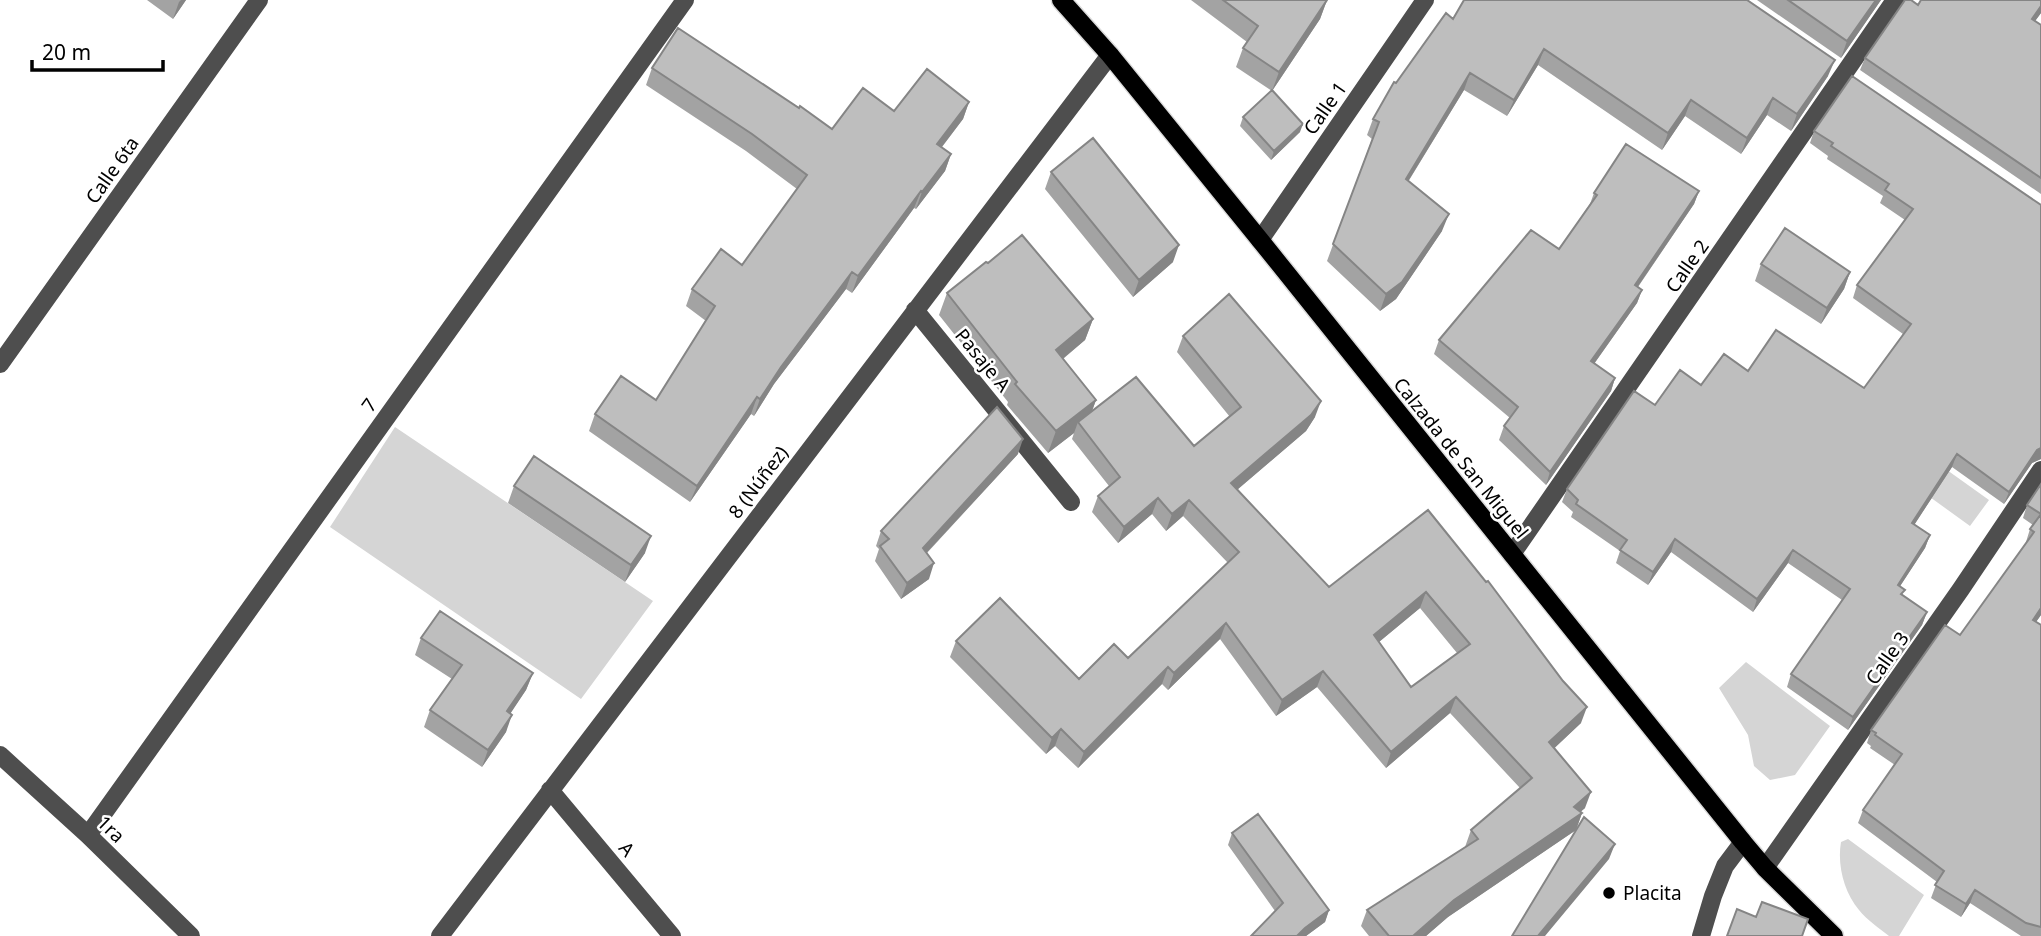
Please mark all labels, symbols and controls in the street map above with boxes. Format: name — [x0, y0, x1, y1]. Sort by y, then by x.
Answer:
scale bar — [32, 28, 163, 72]
text: 20 m — [42, 38, 91, 66]
street label: Calle 1 — [1297, 76, 1353, 140]
street label: Calle 6ta — [79, 131, 145, 209]
street label: Calle 2 — [1659, 234, 1715, 298]
street label: Pasaje A — [949, 323, 1017, 398]
street label: Calzada de San Miguel — [1388, 372, 1534, 544]
street label: 7 — [355, 393, 383, 417]
street label: 8 (Núñez) — [722, 440, 794, 524]
street label: Calle 3 — [1859, 626, 1915, 690]
street label: 1ra — [92, 810, 130, 848]
street label: A — [613, 836, 641, 863]
place label: Placita — [1623, 880, 1682, 906]
marker: Placita — [1601, 885, 1617, 901]

